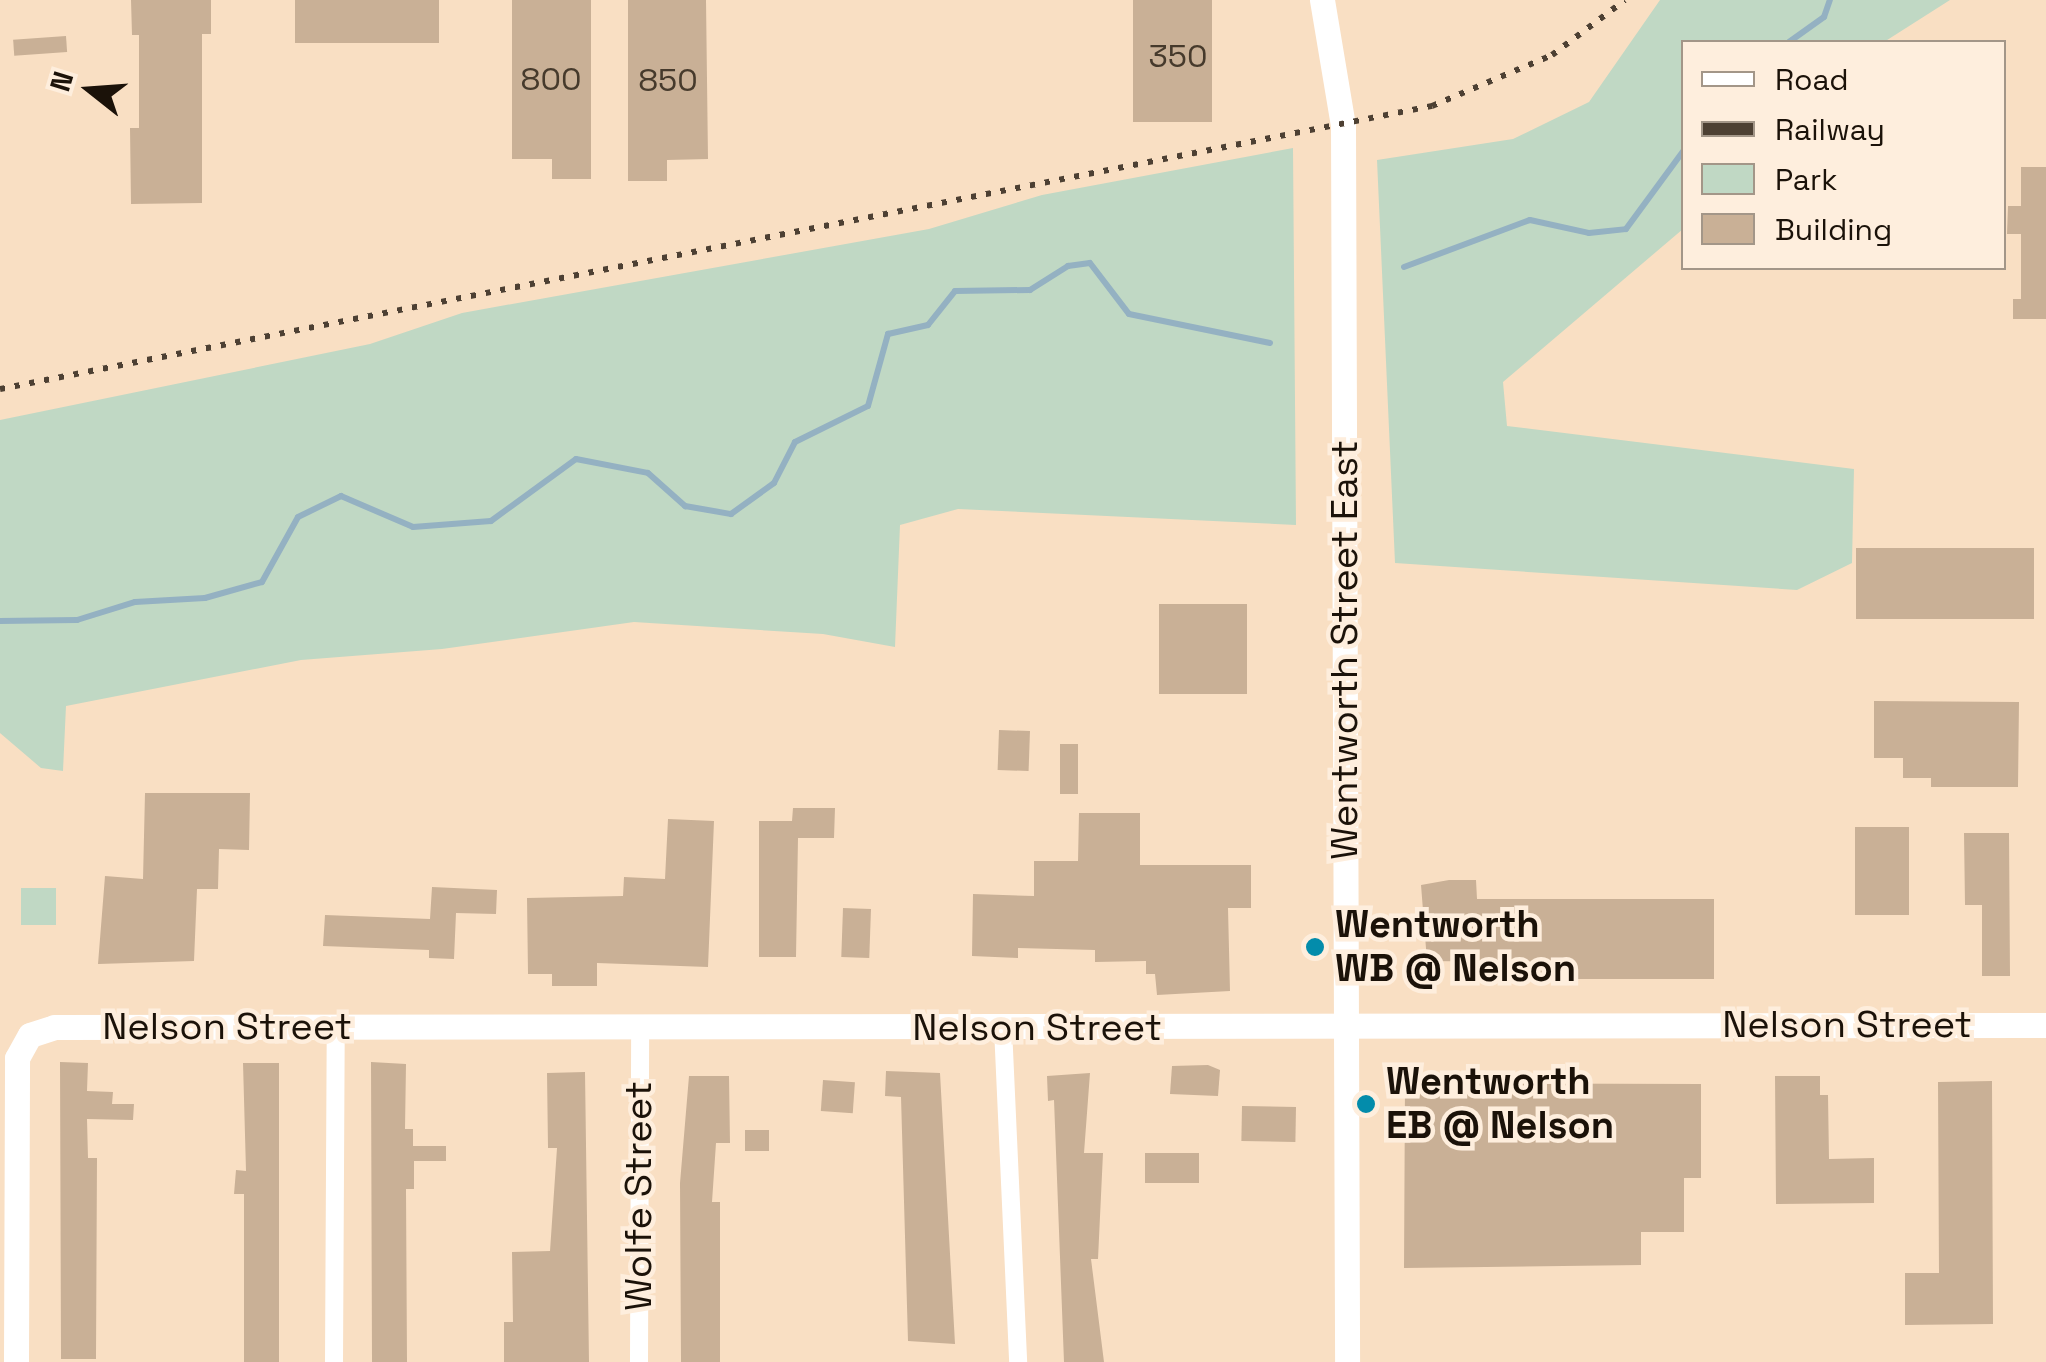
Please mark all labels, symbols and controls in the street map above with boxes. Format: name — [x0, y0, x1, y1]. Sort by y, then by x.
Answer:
house number: 350 — [1148, 37, 1208, 75]
north arrow — [40, 40, 140, 140]
legend — [1681, 40, 2006, 270]
house number: 800 — [521, 60, 581, 98]
text: Road — [1775, 60, 1849, 99]
house number: 850 — [638, 61, 698, 99]
text: N — [41, 67, 81, 95]
text: Railway — [1775, 110, 1885, 149]
text: Park — [1775, 160, 1837, 199]
text: Building — [1775, 210, 1892, 249]
street label: Wentworth Street East — [1322, 440, 1368, 860]
place label: Wentworth WB @ Nelson — [1335, 902, 1576, 992]
marker: Wentworth WB @ Nelson — [1304, 936, 1326, 958]
street label: Nelson Street — [1722, 1002, 1972, 1048]
street label: Nelson Street — [102, 1004, 352, 1050]
street label: Nelson Street — [912, 1005, 1162, 1051]
place label: Wentworth EB @ Nelson — [1386, 1059, 1614, 1148]
street label: Wolfe Street — [616, 1081, 662, 1311]
marker: Wentworth EB @ Nelson — [1355, 1093, 1377, 1115]

